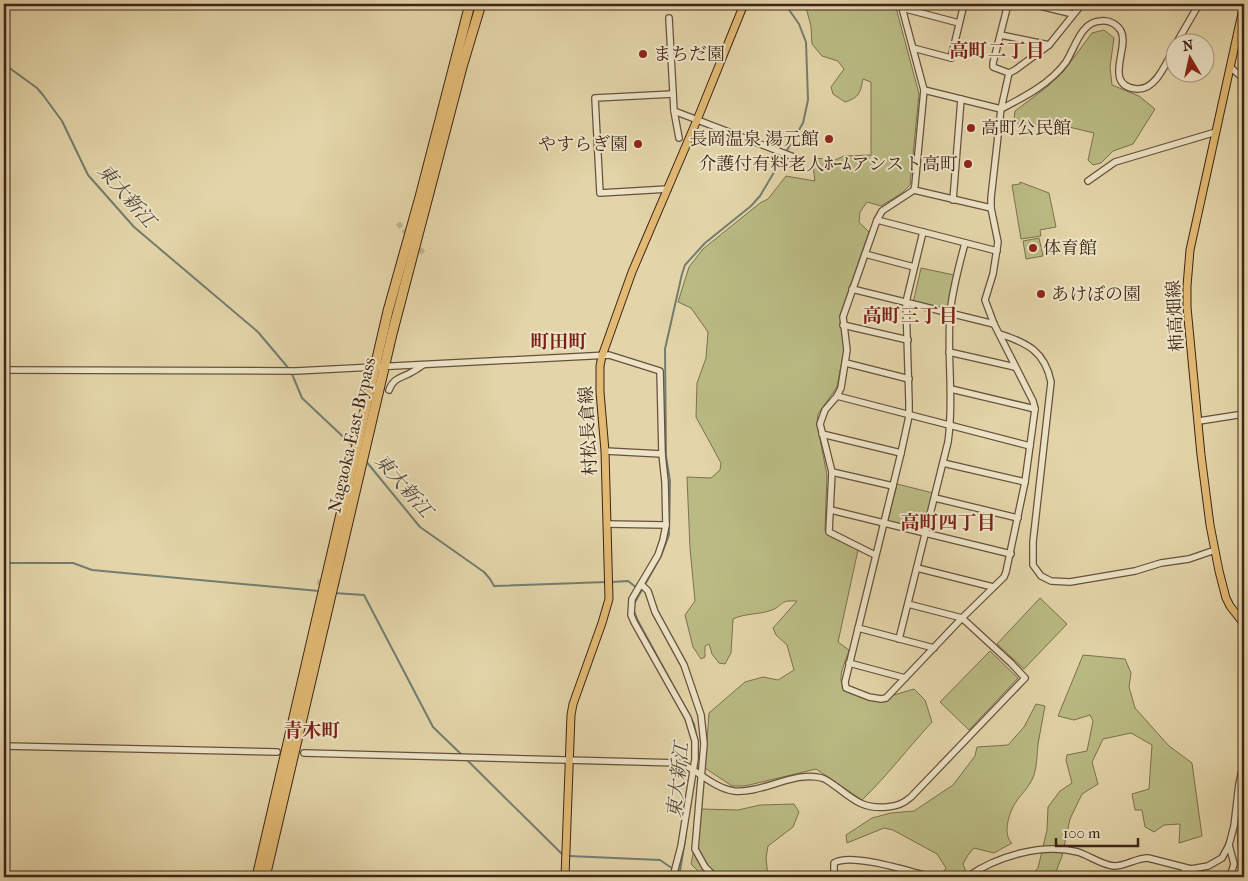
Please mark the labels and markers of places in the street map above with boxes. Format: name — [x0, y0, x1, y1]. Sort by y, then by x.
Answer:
place label: まちだ園 — [653, 44, 725, 65]
marker: まちだ園 — [637, 48, 649, 60]
place label: 高町公民館 — [981, 118, 1071, 139]
marker: 高町公民館 — [965, 122, 977, 134]
place label: 長岡温泉 湯元館 — [689, 129, 819, 150]
marker: 長岡温泉 湯元館 — [823, 133, 835, 145]
place label: やすらぎ園 — [538, 134, 628, 155]
marker: やすらぎ園 — [632, 138, 644, 150]
place label: 介護付有料老人ﾎｰﾑアシスト高町 — [698, 154, 958, 175]
marker: 介護付有料老人ﾎｰﾑアシスト高町 — [962, 158, 974, 170]
place label: 体育館 — [1043, 238, 1097, 259]
marker: 体育館 — [1027, 242, 1039, 254]
place label: あけぼの園 — [1051, 284, 1141, 305]
marker: あけぼの園 — [1035, 288, 1047, 300]

